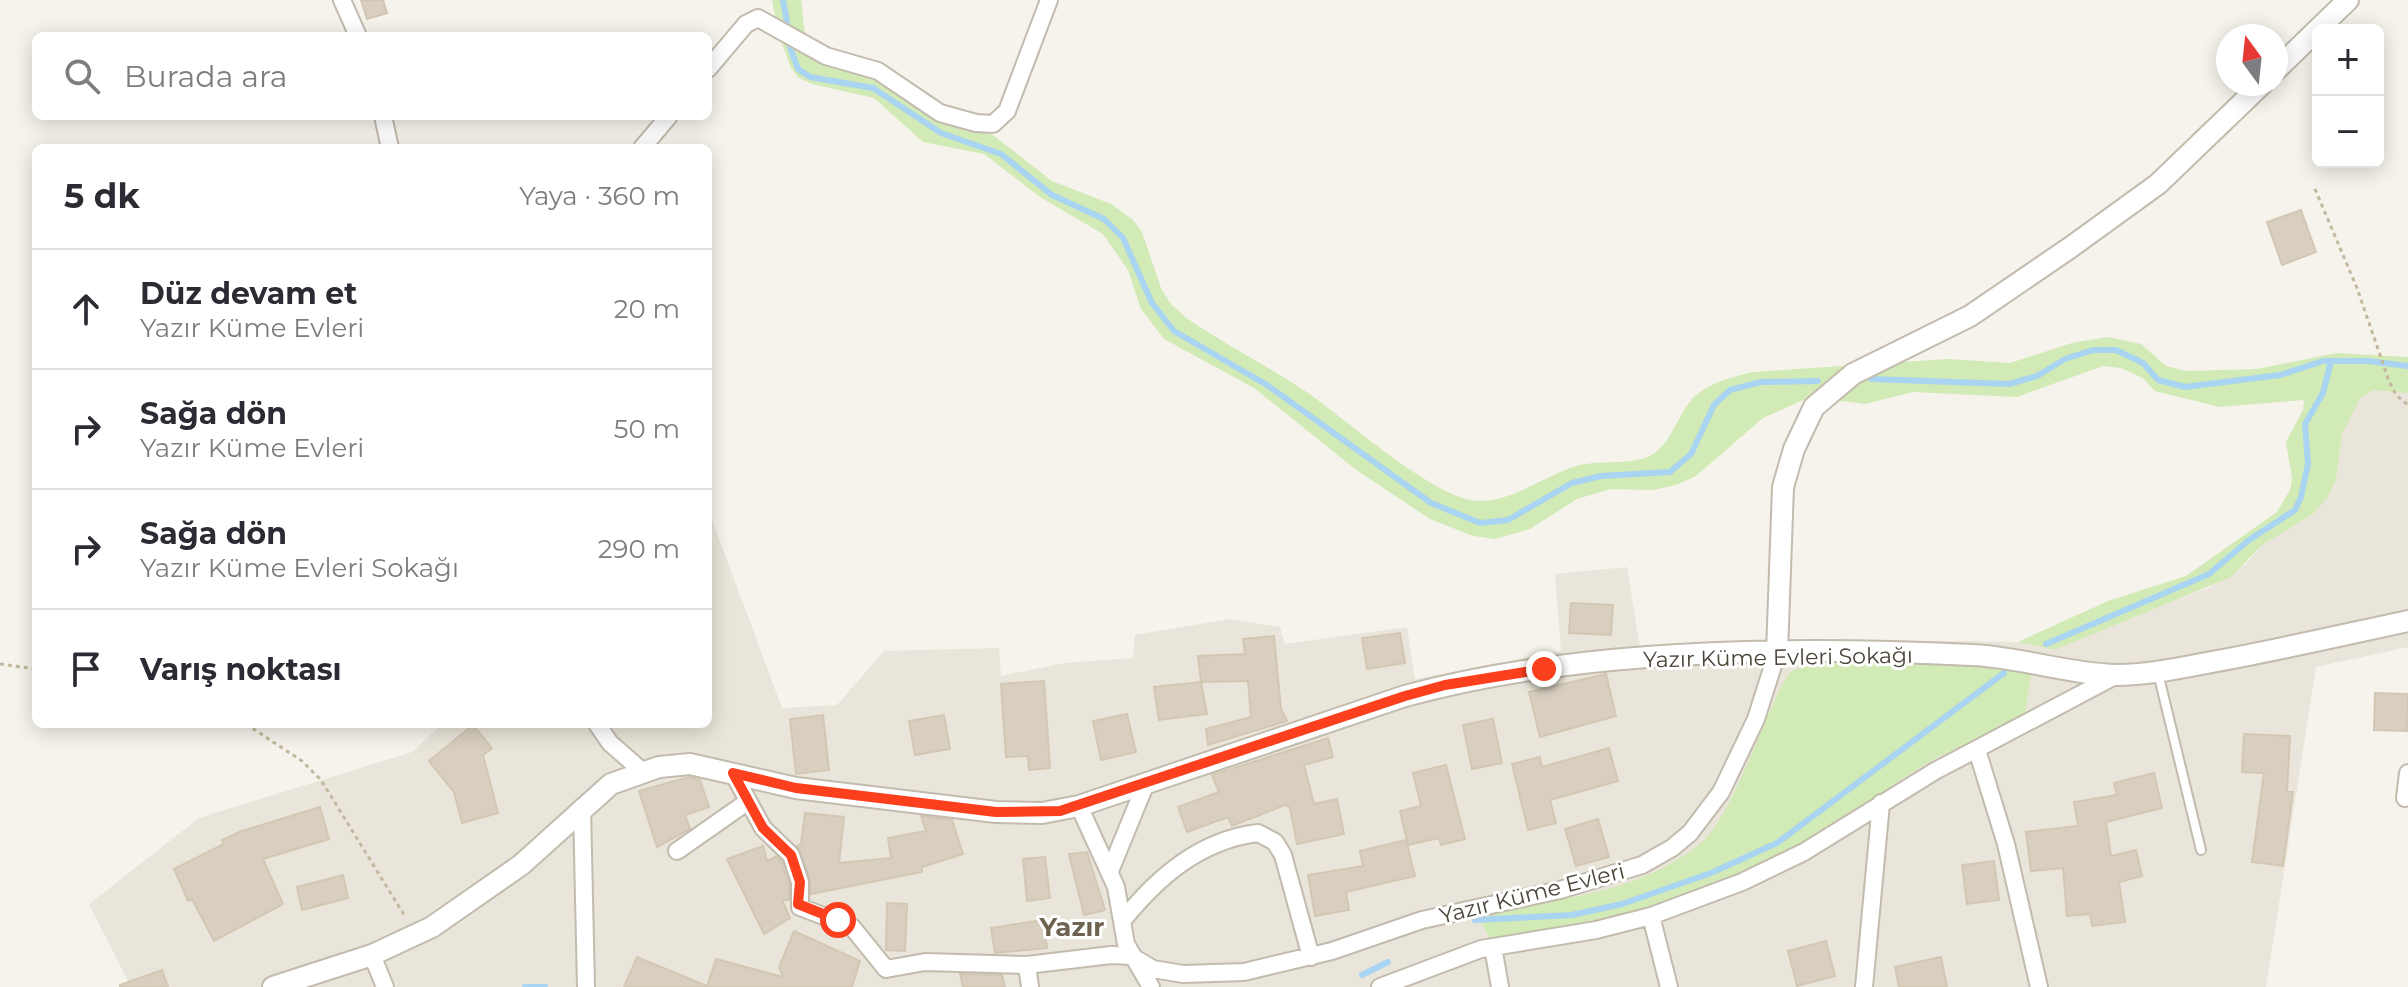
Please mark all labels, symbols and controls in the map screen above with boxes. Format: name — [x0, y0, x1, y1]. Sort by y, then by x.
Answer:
north arrow — [2216, 24, 2288, 96]
map controls — [2312, 24, 2384, 168]
button: + — [2312, 24, 2384, 96]
search box — [32, 32, 712, 120]
icon: search — [60, 54, 104, 98]
text: Burada ara — [124, 58, 287, 95]
button: − — [2312, 96, 2384, 168]
text: 5 dk — [64, 175, 140, 217]
text: Yaya · 360 m — [519, 180, 680, 212]
text: Düz devam et — [140, 275, 357, 312]
icon: ahead — [64, 287, 108, 331]
text: 20 m — [614, 293, 680, 325]
text: Yazır Küme Evleri — [140, 312, 364, 344]
text: Sağa dön — [140, 395, 287, 432]
icon: right — [64, 407, 108, 451]
text: 50 m — [614, 413, 680, 445]
text: Yazır Küme Evleri — [140, 432, 364, 464]
text: Sağa dön — [140, 515, 287, 552]
icon: right — [64, 527, 108, 571]
text: 290 m — [598, 533, 680, 565]
text: Yazır Küme Evleri Sokağı — [140, 552, 459, 584]
street label: Yazır Küme Evleri Sokağı — [1643, 642, 1913, 673]
icon: arrive — [64, 647, 108, 691]
text: Varış noktası — [140, 651, 342, 688]
route end — [1526, 651, 1562, 687]
street label: Yazır Küme Evleri — [1437, 857, 1627, 930]
route start — [820, 902, 856, 938]
district label: Yazır — [1038, 911, 1105, 943]

